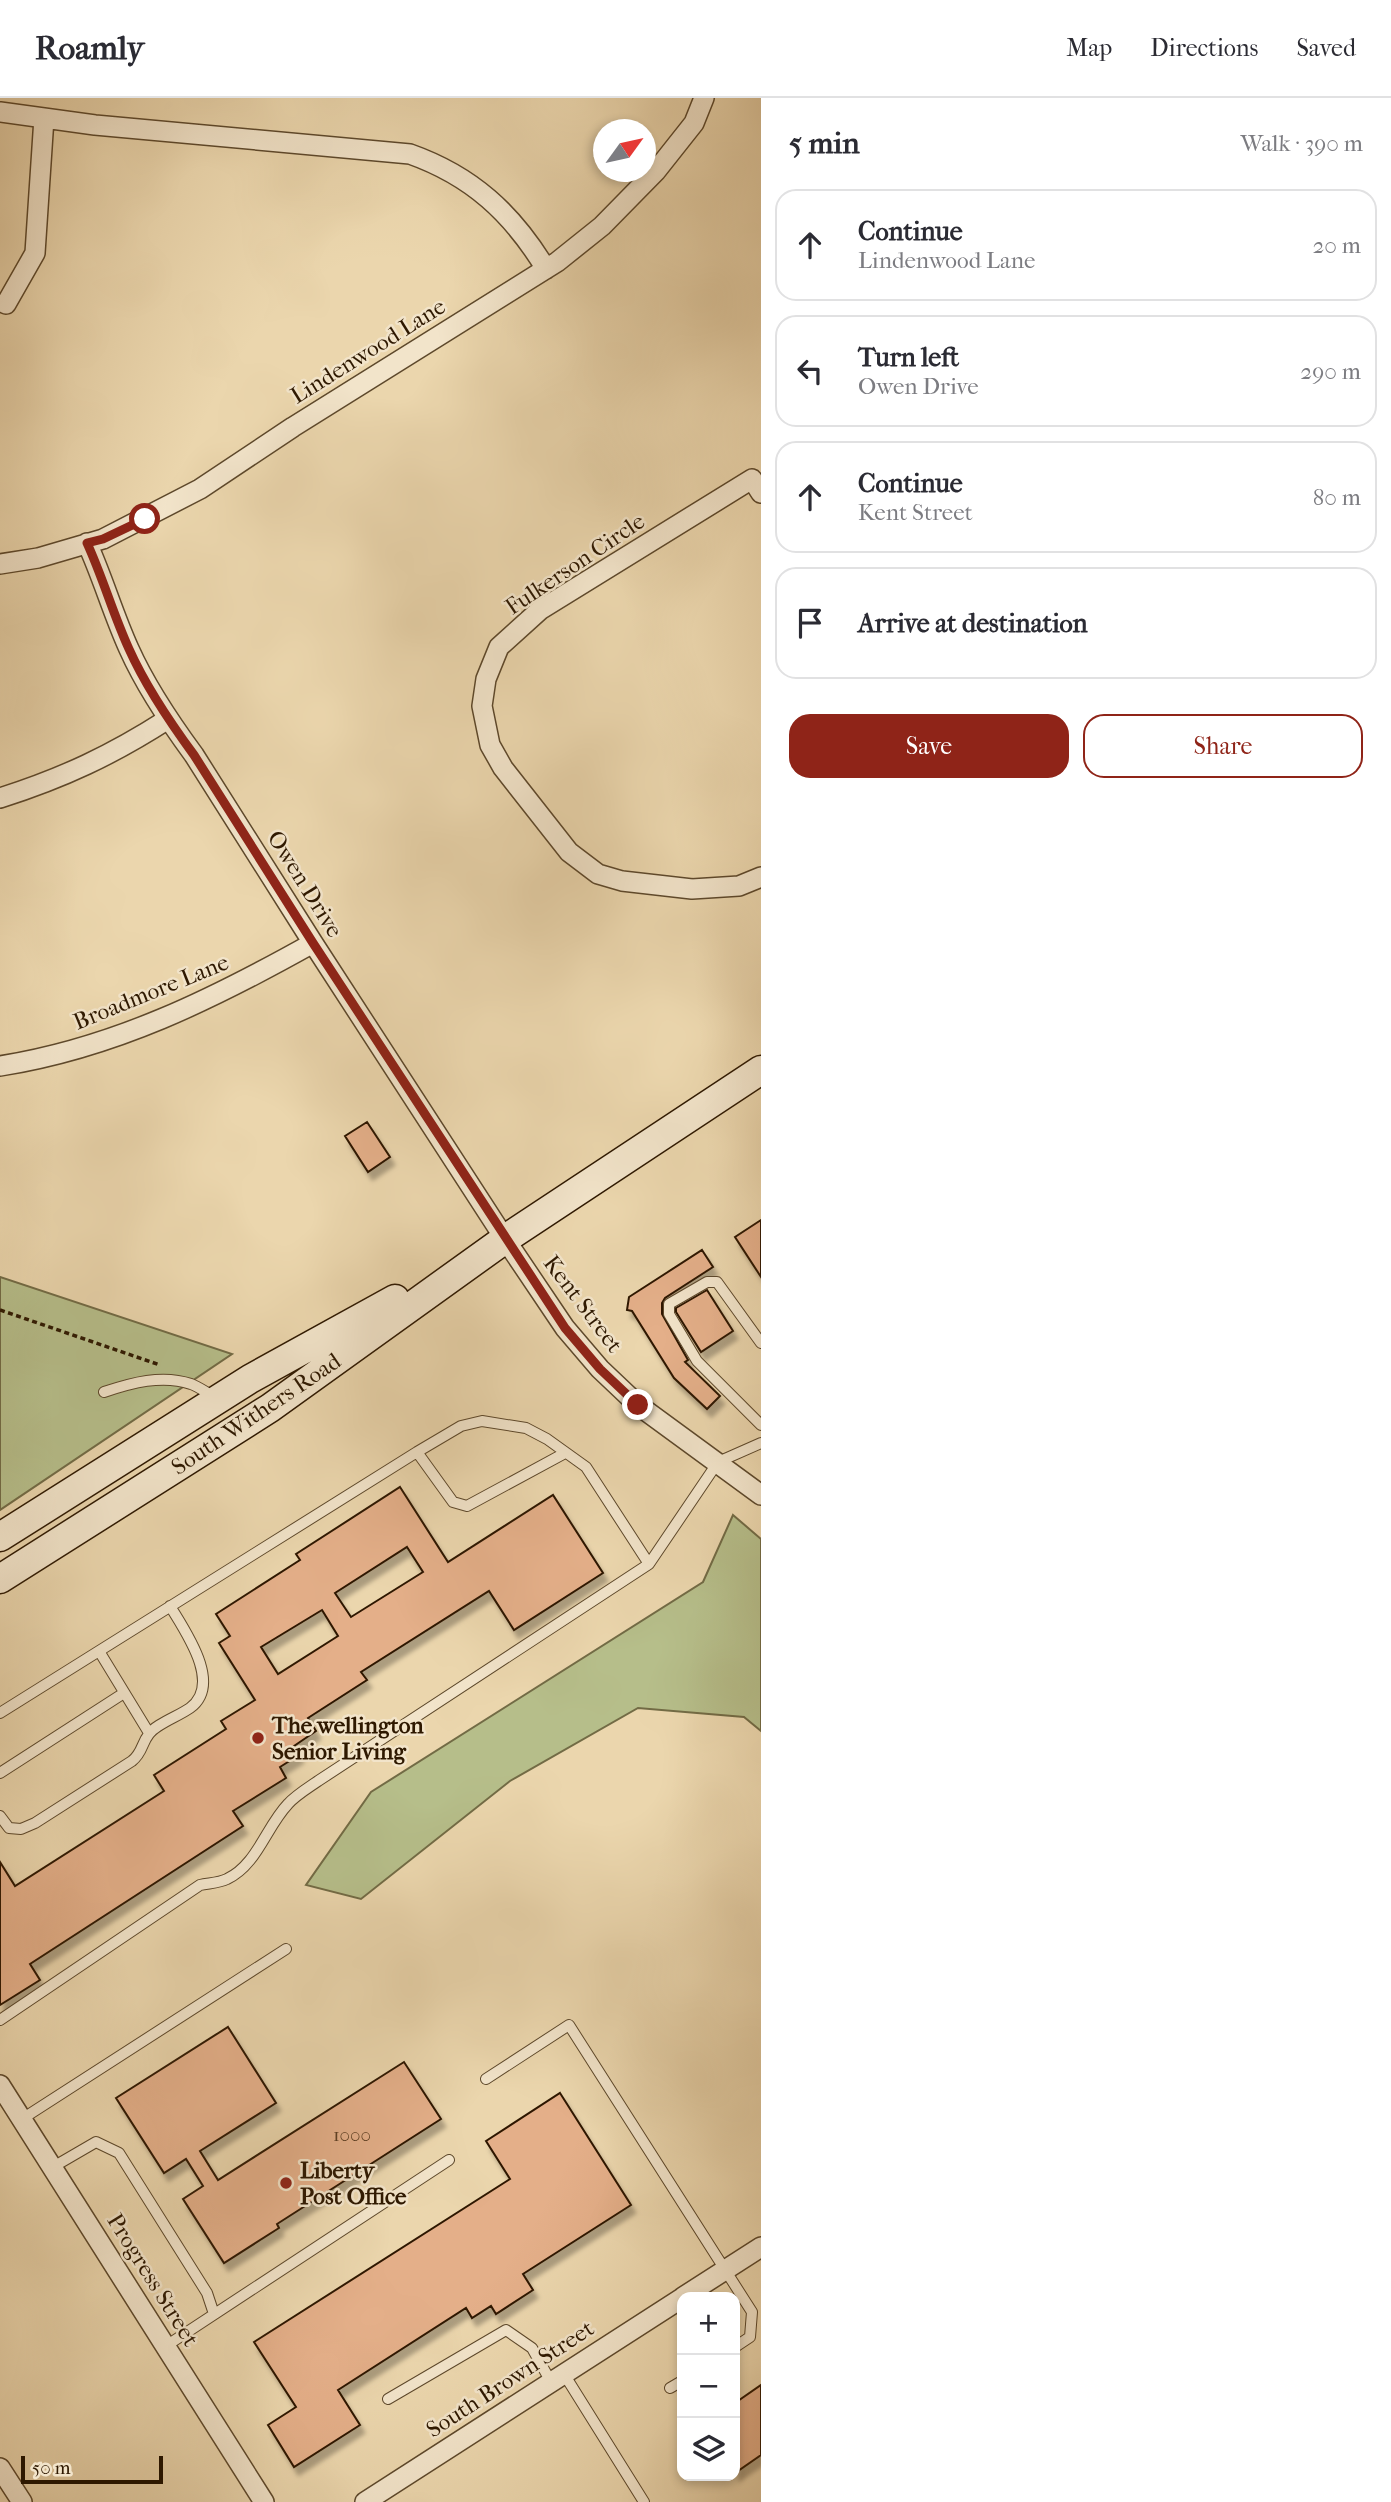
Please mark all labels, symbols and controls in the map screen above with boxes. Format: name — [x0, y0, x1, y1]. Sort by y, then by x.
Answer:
text: Roamly — [35, 29, 144, 68]
text: Map — [1066, 34, 1112, 62]
text: Directions — [1150, 34, 1258, 62]
text: Saved — [1296, 34, 1356, 62]
north arrow — [593, 119, 656, 182]
text: 5 min — [789, 126, 860, 161]
text: Walk · 390 m — [1240, 130, 1363, 157]
text: Continue — [858, 216, 963, 247]
icon: ahead — [791, 226, 829, 264]
text: 20 m — [1312, 232, 1361, 259]
text: Lindenwood Lane — [858, 247, 1035, 274]
street label: Lindenwood Lane — [286, 293, 450, 409]
text: Turn left — [858, 342, 959, 373]
icon: left — [791, 352, 829, 390]
text: 290 m — [1300, 358, 1361, 385]
text: Owen Drive — [858, 373, 979, 400]
text: Continue — [858, 468, 963, 499]
icon: ahead — [791, 478, 829, 516]
text: 80 m — [1313, 484, 1361, 511]
text: Kent Street — [858, 499, 973, 526]
route start — [129, 503, 160, 534]
street label: Fulkerson Circle — [500, 507, 650, 621]
icon: arrive — [791, 604, 829, 642]
text: Arrive at destination — [858, 608, 1088, 639]
button: Save — [789, 714, 1069, 778]
button: Share — [1083, 714, 1363, 778]
street label: Owen Drive — [262, 826, 348, 942]
street label: Broadmore Lane — [69, 949, 233, 1035]
street label: Kent Street — [538, 1250, 628, 1358]
street label: South Withers Road — [166, 1347, 346, 1481]
route end — [622, 1389, 653, 1420]
place label: The wellington Senior Living — [271, 1712, 424, 1765]
marker: The wellington Senior Living — [250, 1730, 266, 1746]
house number: 1000 — [333, 2124, 371, 2146]
place label: Liberty Post Office — [300, 2157, 407, 2210]
marker: Liberty Post Office — [278, 2175, 294, 2191]
street label: Progress Street — [101, 2209, 205, 2351]
map controls — [677, 2292, 740, 2481]
button: + — [677, 2292, 740, 2355]
street label: South Brown Street — [421, 2315, 599, 2443]
button: − — [677, 2355, 740, 2418]
button: layers — [677, 2418, 740, 2481]
scale bar — [21, 2453, 163, 2485]
text: 50 m — [32, 2457, 71, 2479]

